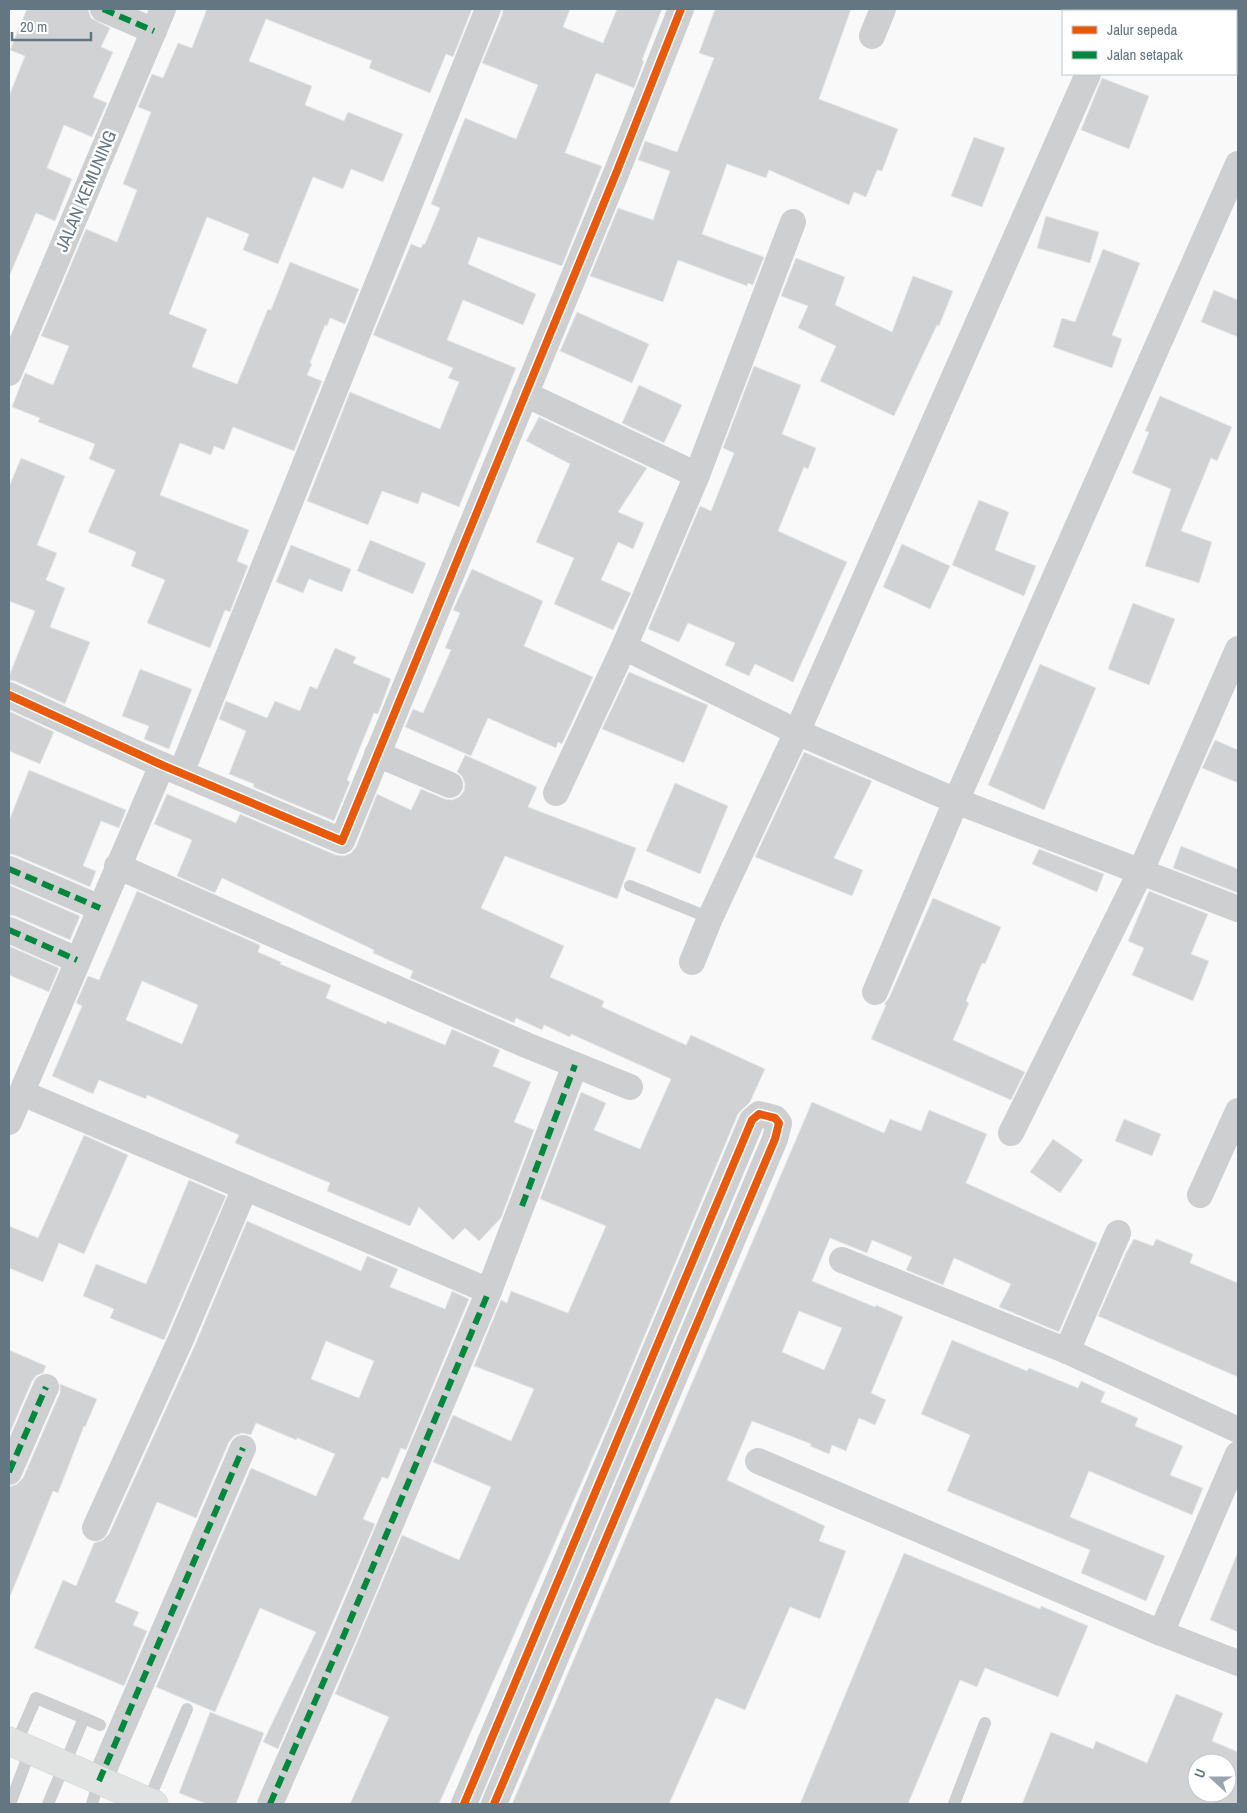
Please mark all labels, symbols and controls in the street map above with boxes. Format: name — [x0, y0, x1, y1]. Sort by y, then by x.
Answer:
scale bar — [12, 10, 91, 42]
legend — [1062, 10, 1237, 75]
text: 20 m — [20, 16, 47, 37]
text: Jalur sepeda — [1107, 19, 1178, 40]
text: Jalan setapak — [1107, 44, 1184, 65]
street label: JALAN KEMUNING — [49, 126, 122, 255]
north arrow — [1187, 1753, 1237, 1803]
text: U — [1190, 1766, 1210, 1780]

